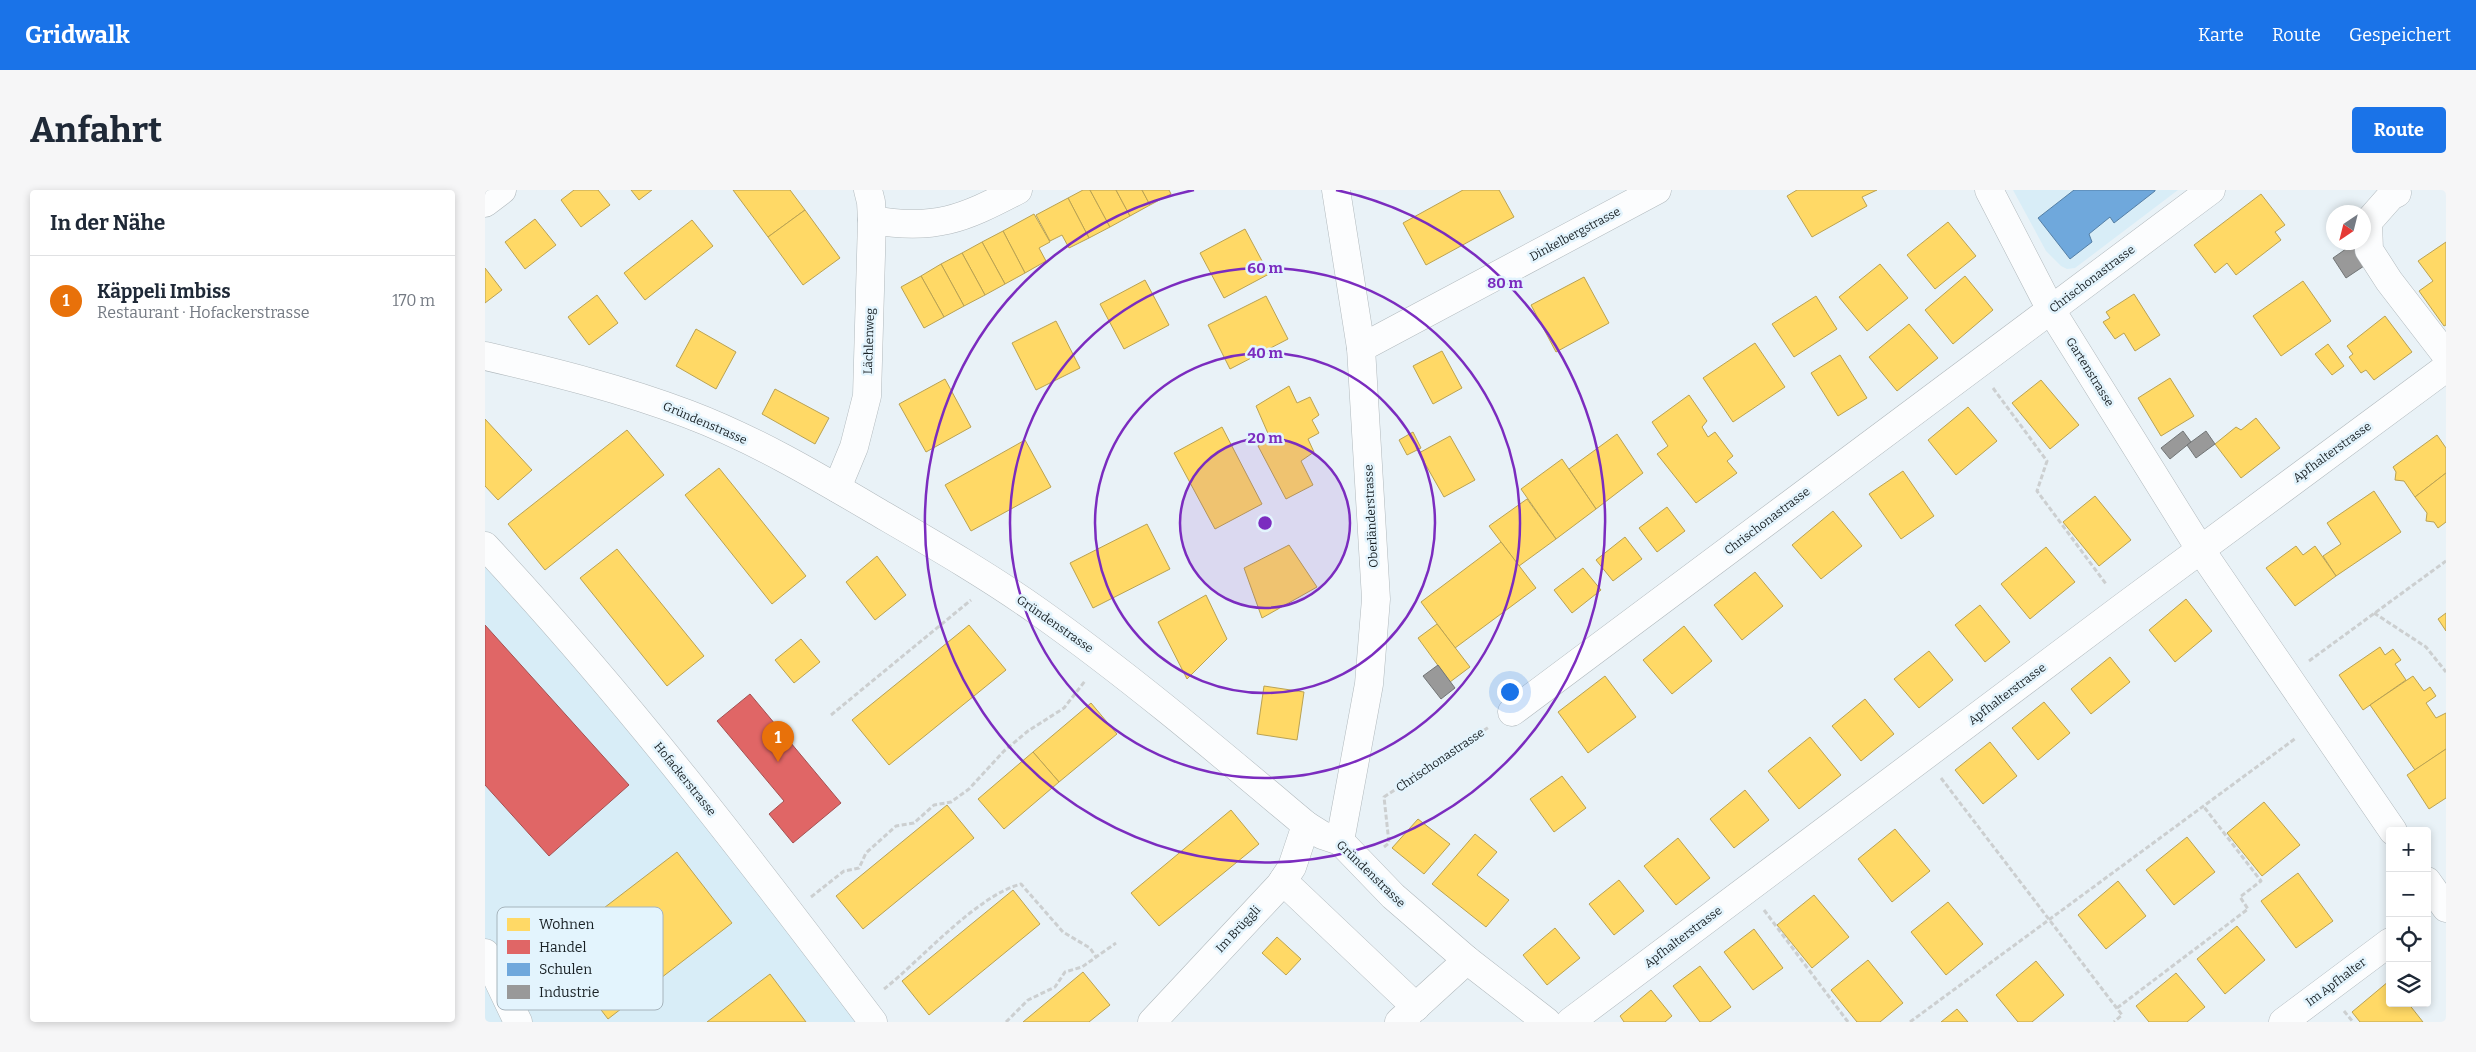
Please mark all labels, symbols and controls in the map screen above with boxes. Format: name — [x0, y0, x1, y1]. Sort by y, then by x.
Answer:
text: Gridwalk — [25, 21, 130, 49]
text: Karte — [2198, 24, 2244, 46]
text: Route — [2272, 24, 2321, 46]
text: Gespeichert — [2349, 24, 2451, 46]
button: Route — [2352, 107, 2446, 153]
text: Anfahrt — [30, 109, 162, 151]
street label: Dinkelbergstrasse — [1527, 204, 1623, 264]
north arrow — [2326, 205, 2371, 250]
text: In der Nähe — [50, 210, 165, 236]
street label: Chrischonastrasse — [2047, 242, 2137, 316]
text: 60 m — [1247, 259, 1283, 277]
text: 80 m — [1487, 274, 1523, 292]
text: Käppeli Imbiss — [97, 280, 231, 303]
text: 1 — [63, 291, 69, 310]
text: 170 m — [392, 291, 435, 310]
text: Restaurant · Hofackerstrasse — [97, 303, 310, 322]
street label: Lächlenweg — [861, 307, 877, 374]
street label: Gartenstrasse — [2063, 335, 2117, 409]
text: 40 m — [1247, 344, 1284, 362]
street label: Gründenstrasse — [661, 399, 749, 447]
street label: Apfhalterstrasse — [2290, 419, 2374, 485]
text: 20 m — [1248, 429, 1283, 447]
street label: Oberländerstrasse — [1361, 464, 1381, 568]
street label: Chrischonastrasse — [1722, 484, 1812, 558]
centre of rings — [1256, 514, 1274, 532]
street label: Gründenstrasse — [1014, 592, 1096, 656]
street label: Apfhalterstrasse — [1966, 660, 2048, 728]
your location — [1497, 679, 1523, 705]
pin: 1 — [762, 721, 794, 762]
street label: Chrischonastrasse — [1393, 725, 1487, 795]
street label: Hofackerstrasse — [651, 739, 719, 819]
map controls — [2386, 827, 2431, 1007]
button: + — [2386, 827, 2431, 872]
street label: Gründenstrasse — [1334, 838, 1408, 910]
button: − — [2386, 872, 2431, 917]
street label: Im Brüggli — [1213, 902, 1263, 955]
street label: Apfhalterstrasse — [1642, 903, 1724, 971]
legend — [497, 907, 663, 1010]
text: Wohnen — [539, 916, 595, 933]
button: locate — [2386, 917, 2431, 962]
text: Handel — [539, 939, 586, 956]
street label: Im Apfhalter — [2303, 954, 2369, 1009]
text: Schulen — [539, 961, 592, 978]
button: layers — [2386, 962, 2431, 1007]
text: Industrie — [539, 984, 599, 1001]

